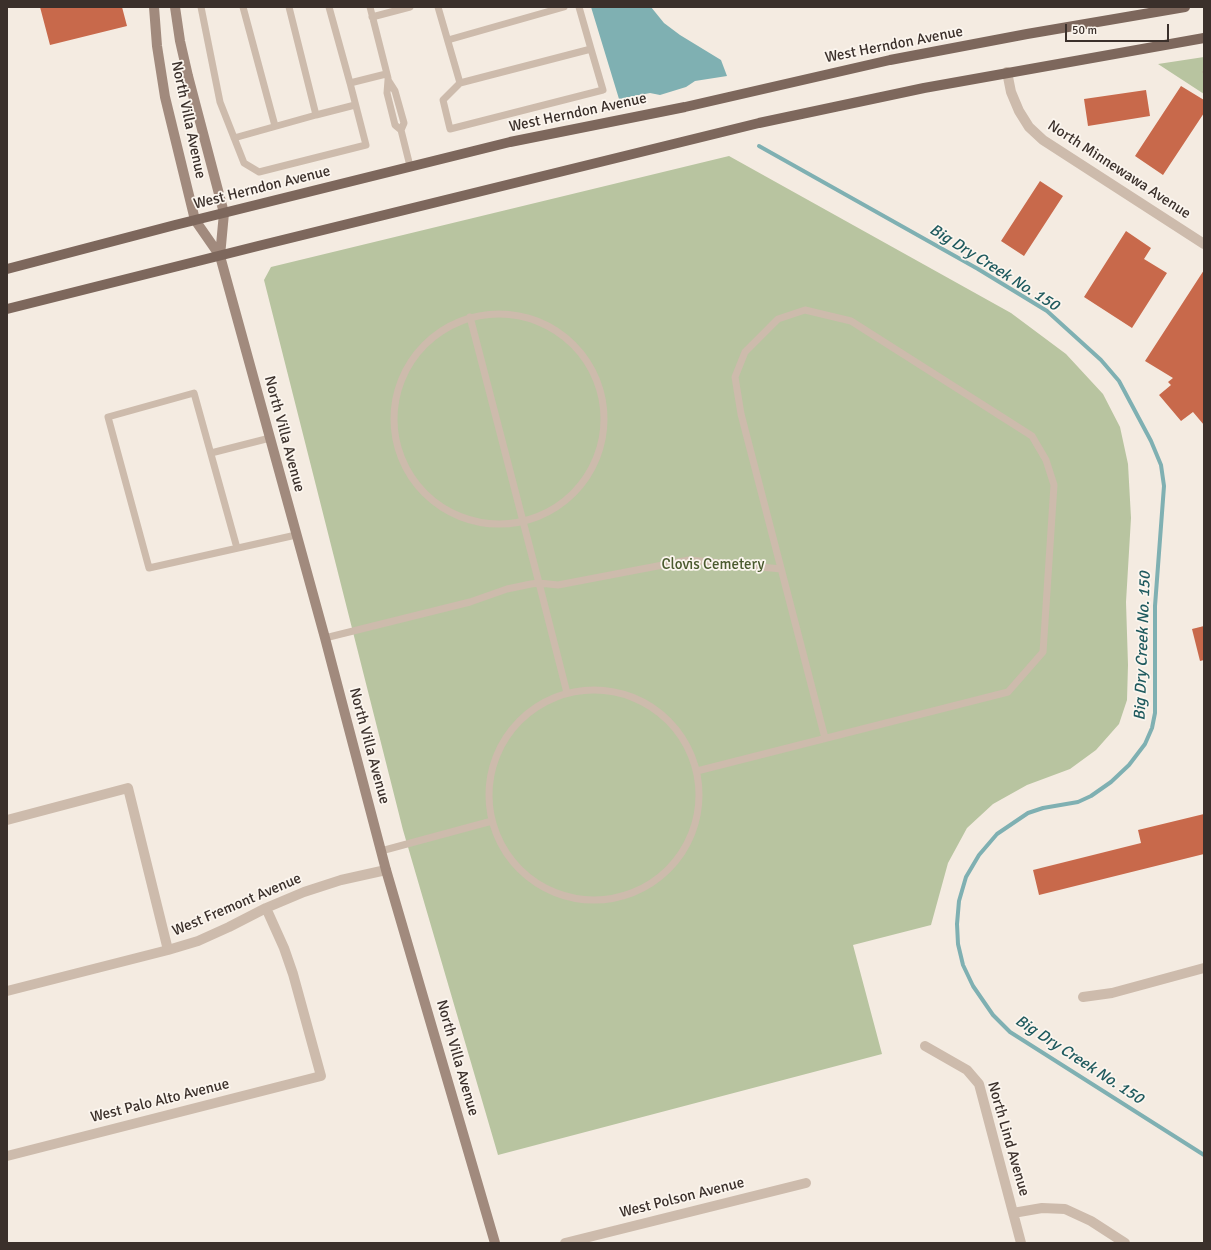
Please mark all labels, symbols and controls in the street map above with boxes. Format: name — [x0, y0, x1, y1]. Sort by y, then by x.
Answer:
scale bar — [1067, 16, 1171, 42]
street label: West Herndon Avenue — [823, 23, 965, 67]
text: 50 m — [1072, 23, 1097, 38]
street label: North Villa Avenue — [167, 60, 209, 180]
street label: West Herndon Avenue — [508, 90, 648, 136]
street label: North Minnewawa Avenue — [1044, 117, 1194, 223]
street label: West Herndon Avenue — [192, 162, 332, 214]
water label: Big Dry Creek No. 150 — [926, 220, 1062, 316]
street label: North Villa Avenue — [260, 374, 308, 494]
park label: Clovis Cemetery — [662, 556, 764, 574]
water label: Big Dry Creek No. 150 — [1131, 571, 1155, 721]
street label: North Villa Avenue — [345, 686, 393, 806]
street label: West Fremont Avenue — [170, 870, 304, 940]
street label: North Villa Avenue — [432, 998, 482, 1118]
water label: Big Dry Creek No. 150 — [1011, 1011, 1147, 1109]
street label: West Palo Alto Avenue — [89, 1075, 231, 1127]
street label: North Lind Avenue — [983, 1080, 1033, 1198]
street label: West Polson Avenue — [618, 1174, 746, 1222]

